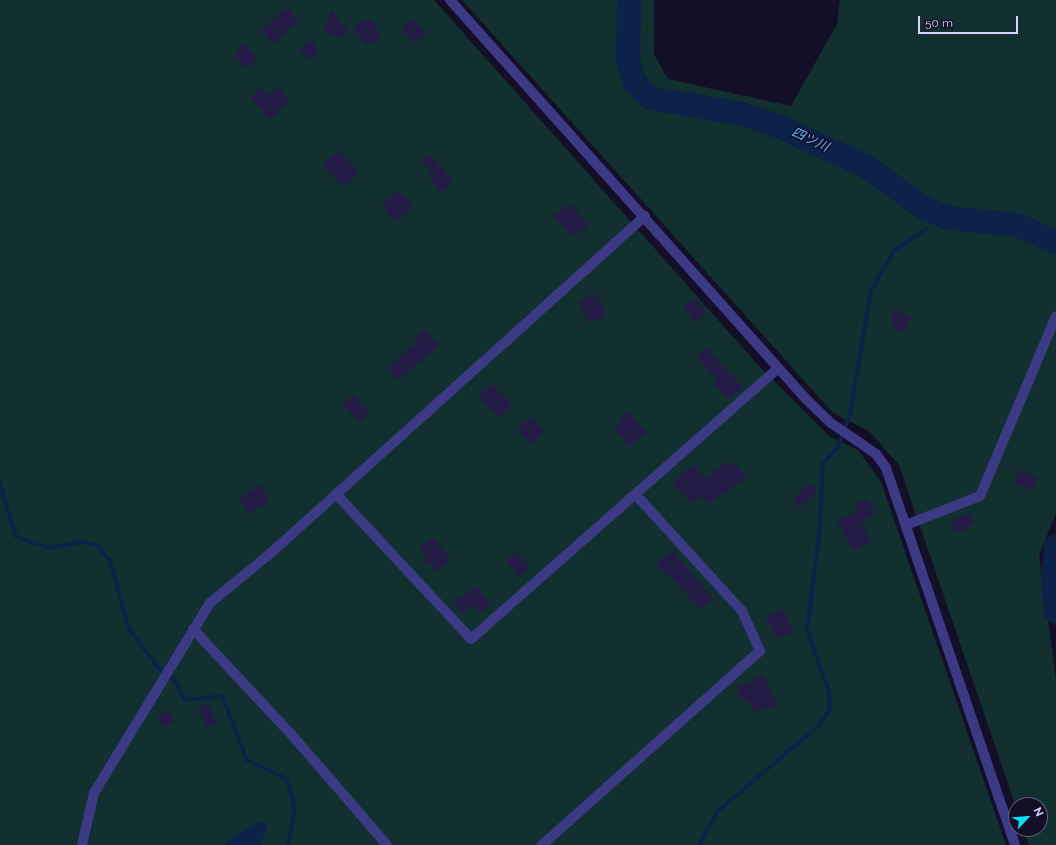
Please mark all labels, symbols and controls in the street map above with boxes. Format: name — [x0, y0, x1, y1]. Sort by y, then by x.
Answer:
scale bar — [920, 8, 1020, 34]
text: 50 m — [925, 16, 953, 30]
water label: 四ツ川 — [789, 125, 831, 155]
north arrow — [1008, 797, 1048, 837]
text: N — [1031, 805, 1046, 819]

